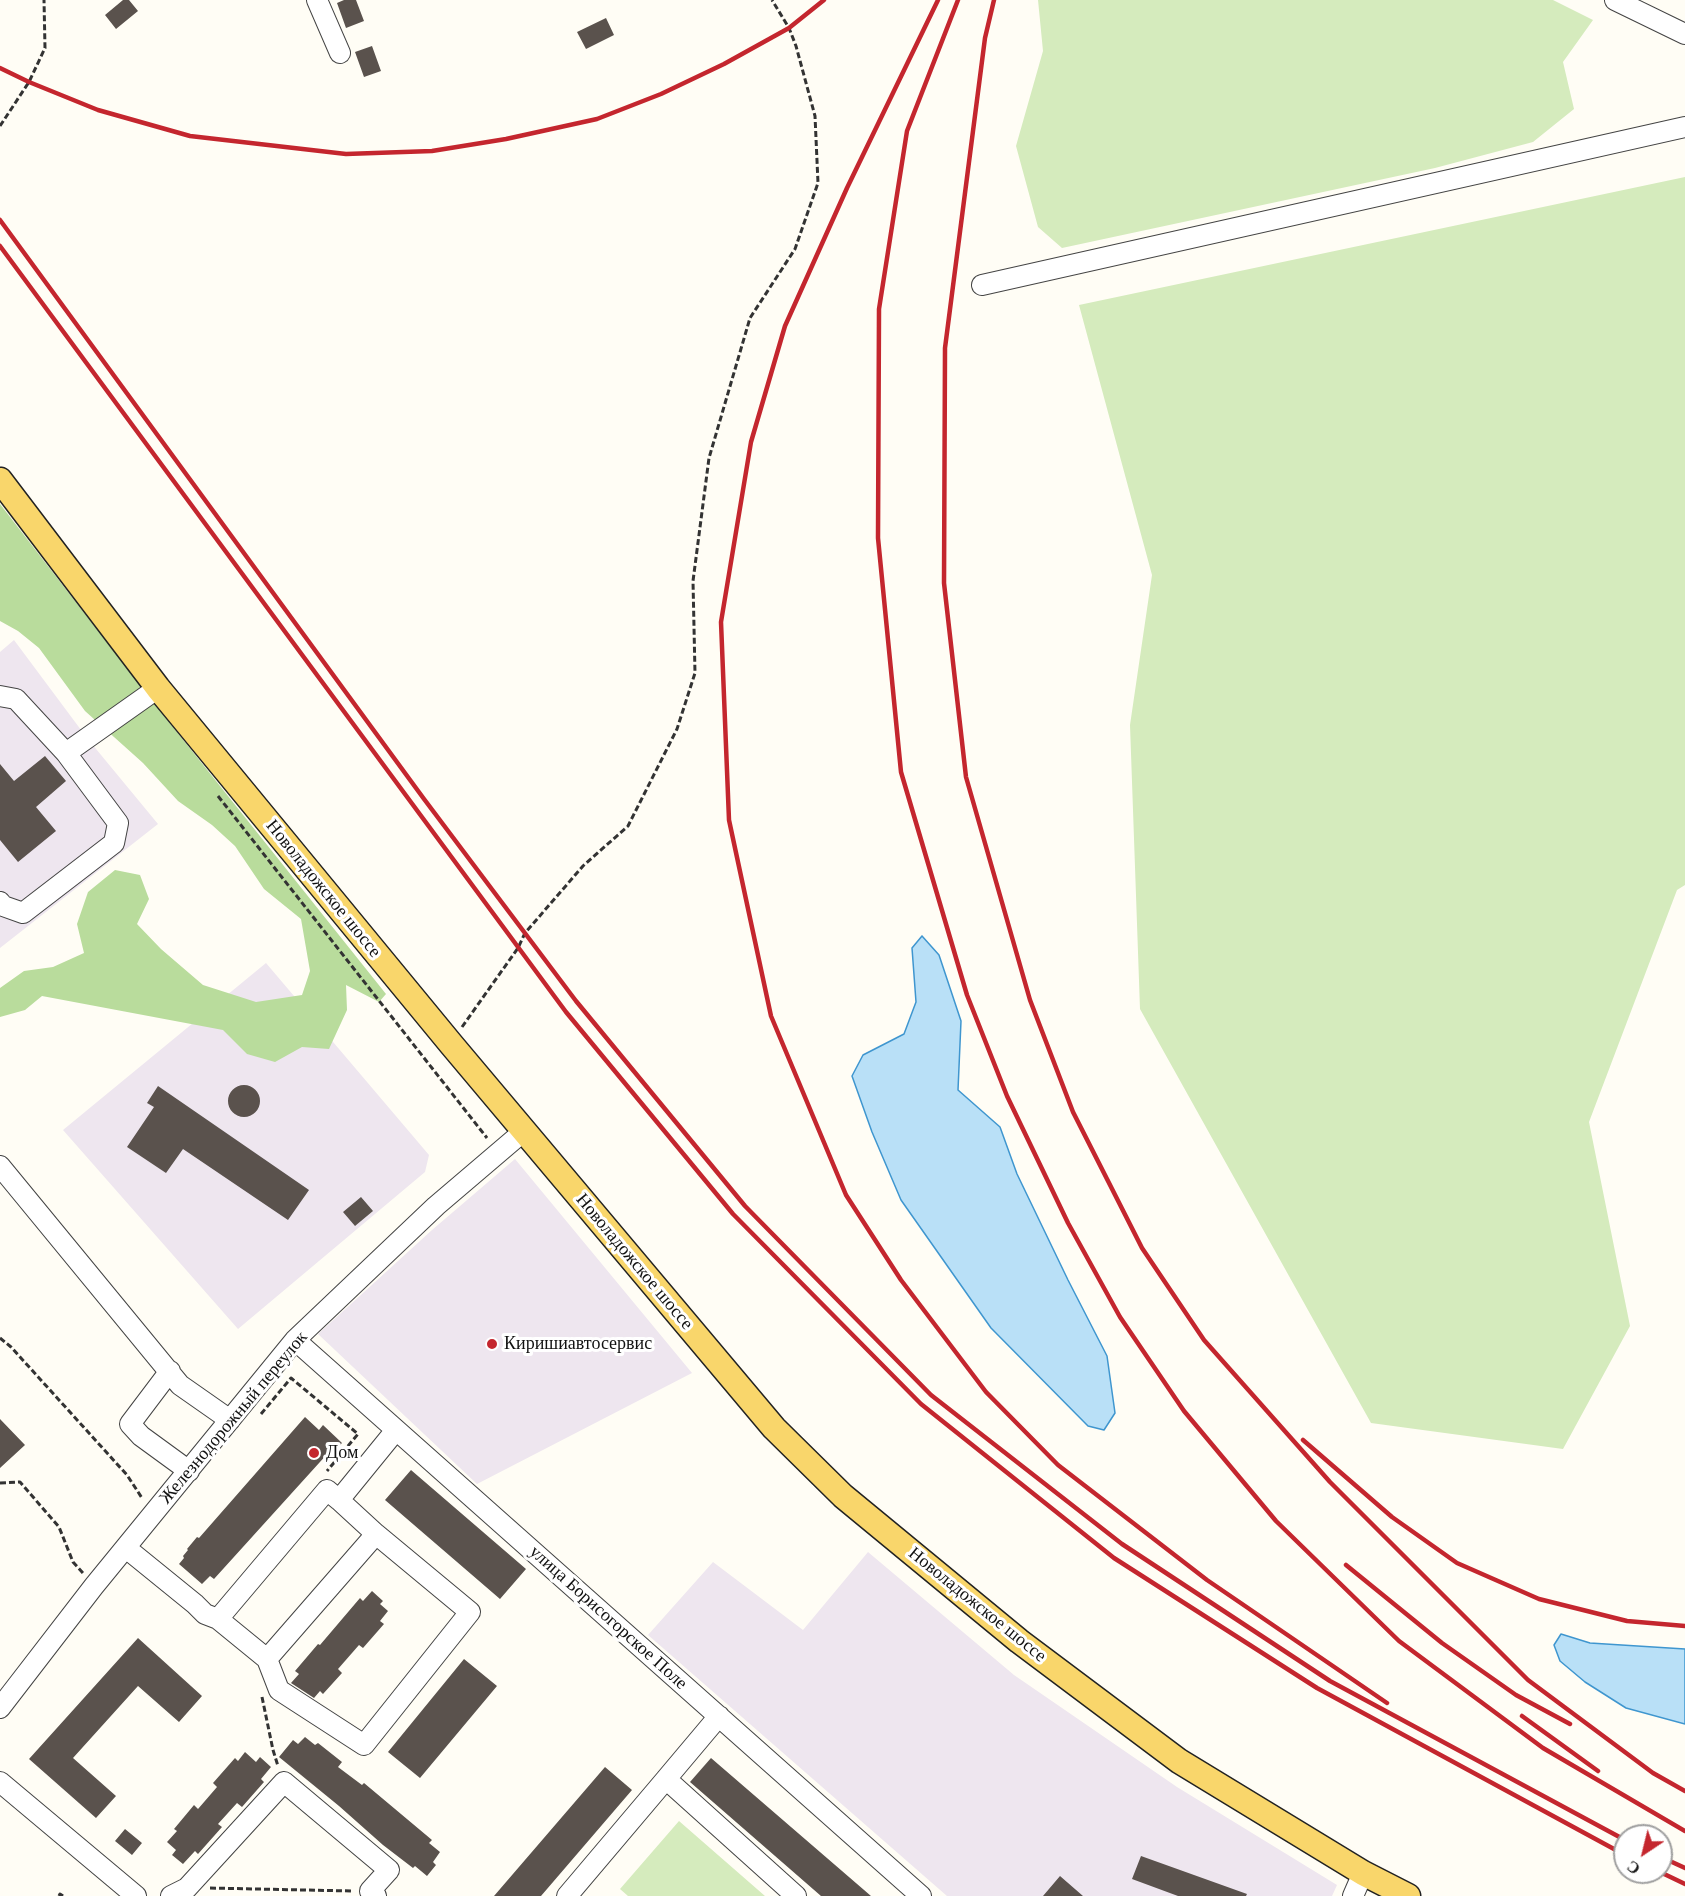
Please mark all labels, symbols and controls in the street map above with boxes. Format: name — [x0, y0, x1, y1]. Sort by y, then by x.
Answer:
street label: Новоладожское шоссе — [261, 816, 385, 962]
street label: Новоладожское шоссе — [571, 1190, 697, 1334]
street label: Железнодорожный переулок — [155, 1327, 313, 1509]
place label: Киришиавтосервис — [504, 1333, 652, 1355]
marker: Киришиавтосервис — [485, 1337, 499, 1351]
place label: Дом — [326, 1442, 358, 1464]
marker: Дом — [307, 1446, 321, 1460]
street label: улица Борисогорское Поле — [525, 1541, 691, 1695]
street label: Новоладожское шоссе — [904, 1543, 1050, 1667]
north arrow — [1613, 1824, 1673, 1884]
text: С — [1624, 1857, 1643, 1878]

